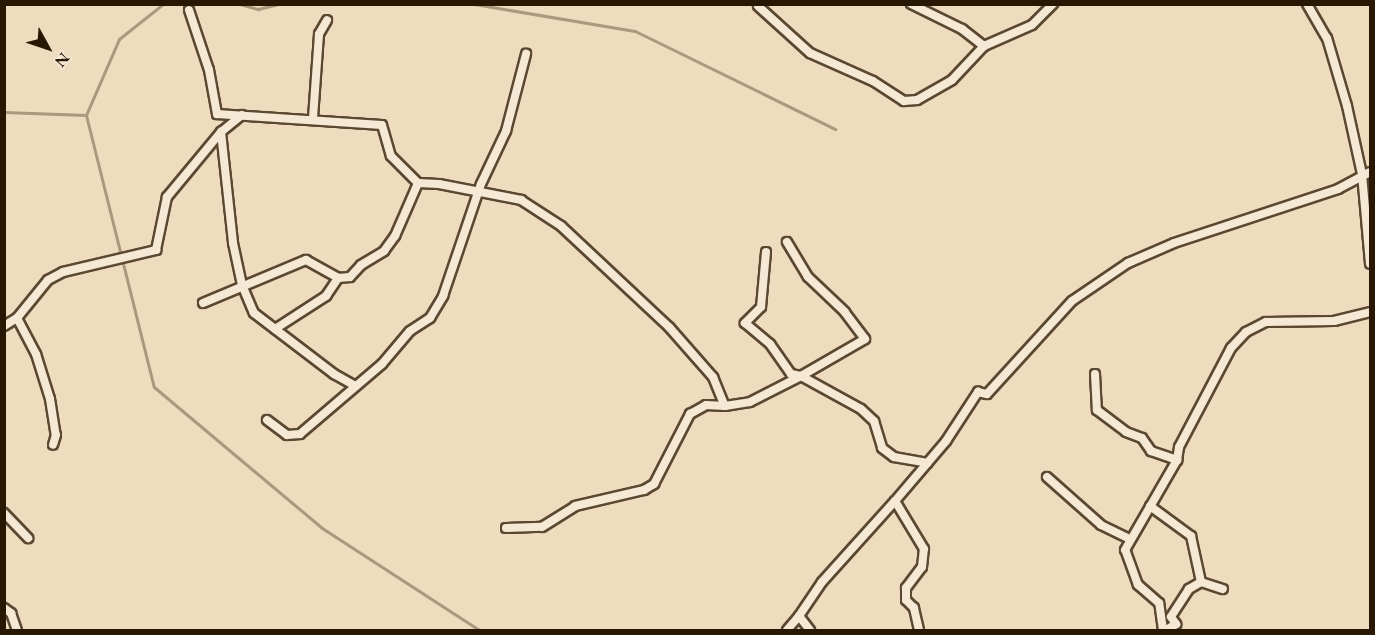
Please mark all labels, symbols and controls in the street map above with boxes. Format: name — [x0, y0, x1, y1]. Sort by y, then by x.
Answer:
north arrow — [18, 18, 78, 78]
text: N — [50, 48, 74, 72]

